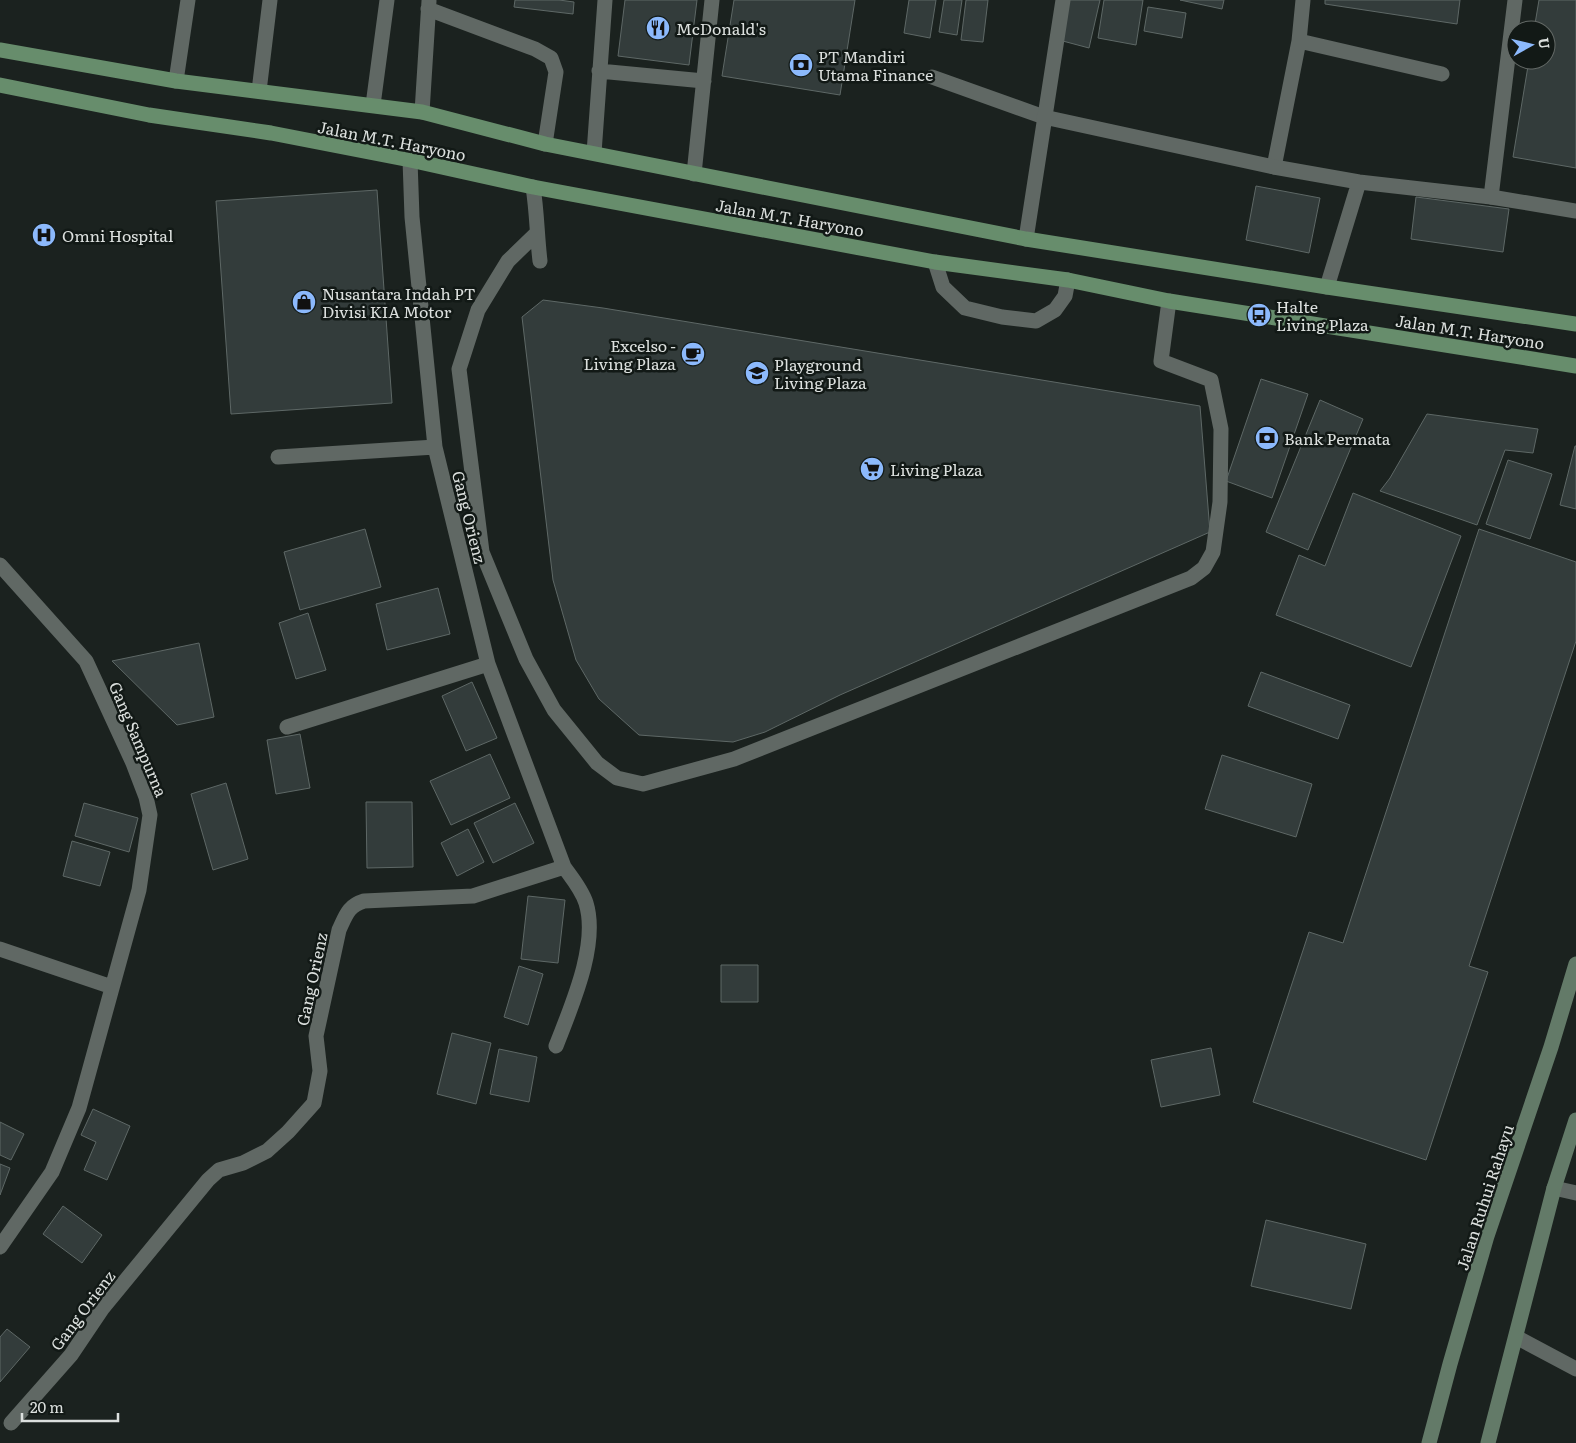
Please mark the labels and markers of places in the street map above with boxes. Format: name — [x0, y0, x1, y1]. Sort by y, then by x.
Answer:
restaurant icon: McDonald's — [645, 15, 671, 41]
place label: McDonald's — [676, 16, 766, 40]
place label: PT Mandiri Utama Finance — [818, 44, 933, 86]
bank icon: PT Mandiri Utama Finance — [788, 52, 814, 78]
hospital icon: Omni Hospital — [31, 222, 57, 248]
place label: Omni Hospital — [62, 223, 173, 247]
place label: Nusantara Indah PT Divisi KIA Motor — [322, 281, 476, 323]
shop icon: Nusantara Indah PT Divisi KIA Motor — [291, 289, 317, 315]
place label: Halte Living Plaza — [1276, 294, 1369, 336]
bus stop icon: Halte Living Plaza — [1246, 302, 1272, 328]
place label: Excelso - Living Plaza — [583, 333, 676, 375]
cafe icon: Excelso - Living Plaza — [680, 341, 706, 367]
place label: Playground Living Plaza — [774, 352, 867, 394]
school or university icon: Playground Living Plaza — [744, 360, 770, 386]
bank icon: Bank Permata — [1254, 425, 1280, 451]
place label: Bank Permata — [1284, 426, 1391, 450]
supermarket icon: Living Plaza — [859, 456, 885, 482]
place label: Living Plaza — [890, 457, 983, 481]

